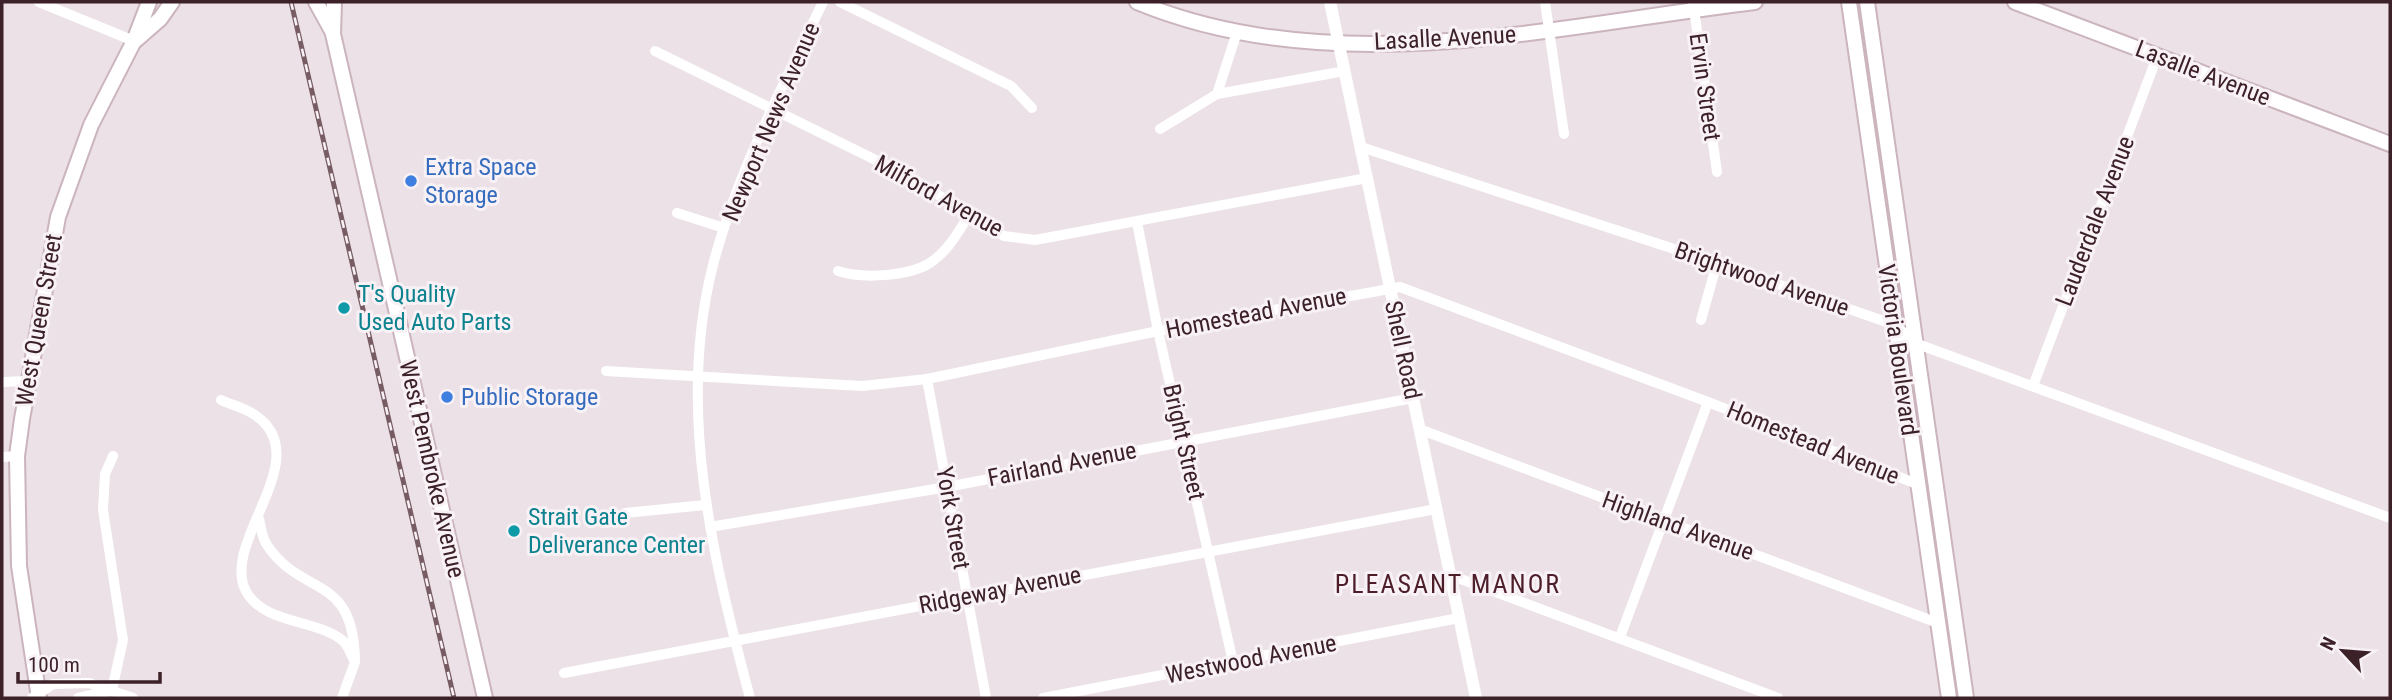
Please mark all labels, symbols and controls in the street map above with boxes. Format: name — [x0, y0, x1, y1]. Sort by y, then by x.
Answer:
street label: Newport News Avenue — [716, 18, 826, 226]
street label: Lasalle Avenue — [1373, 20, 1517, 56]
street label: Ervin Street — [1684, 31, 1726, 143]
street label: Lasalle Avenue — [2132, 34, 2274, 112]
street label: Lauderdale Avenue — [2050, 132, 2140, 310]
street label: Milford Avenue — [870, 149, 1008, 243]
place label: Extra Space Storage — [425, 153, 537, 209]
marker: Extra Space Storage — [403, 173, 419, 189]
street label: West Queen Street — [10, 232, 68, 408]
street label: Brightwood Avenue — [1671, 236, 1853, 322]
street label: Victoria Boulevard — [1872, 263, 1924, 437]
place label: T's Quality Used Auto Parts — [358, 280, 511, 336]
street label: Homestead Avenue — [1163, 282, 1349, 344]
street label: Shell Road — [1379, 298, 1427, 402]
marker: T's Quality Used Auto Parts — [336, 300, 352, 316]
street label: West Pembroke Avenue — [393, 357, 471, 581]
street label: Bright Street — [1157, 381, 1211, 503]
place label: Public Storage — [461, 383, 598, 411]
marker: Public Storage — [439, 389, 455, 405]
street label: Homestead Avenue — [1723, 396, 1903, 490]
street label: Fairland Avenue — [985, 436, 1139, 492]
street label: York Street — [930, 464, 976, 572]
street label: Highland Avenue — [1599, 486, 1757, 566]
place label: Strait Gate Deliverance Center — [528, 503, 705, 559]
marker: Strait Gate Deliverance Center — [506, 523, 522, 539]
street label: Ridgeway Avenue — [916, 561, 1084, 619]
district label: PLEASANT MANOR — [1335, 569, 1561, 599]
north arrow — [2308, 616, 2378, 686]
street label: Westwood Avenue — [1163, 629, 1339, 689]
text: N — [2315, 633, 2341, 654]
scale bar — [18, 640, 159, 684]
text: 100 m — [28, 653, 80, 677]

